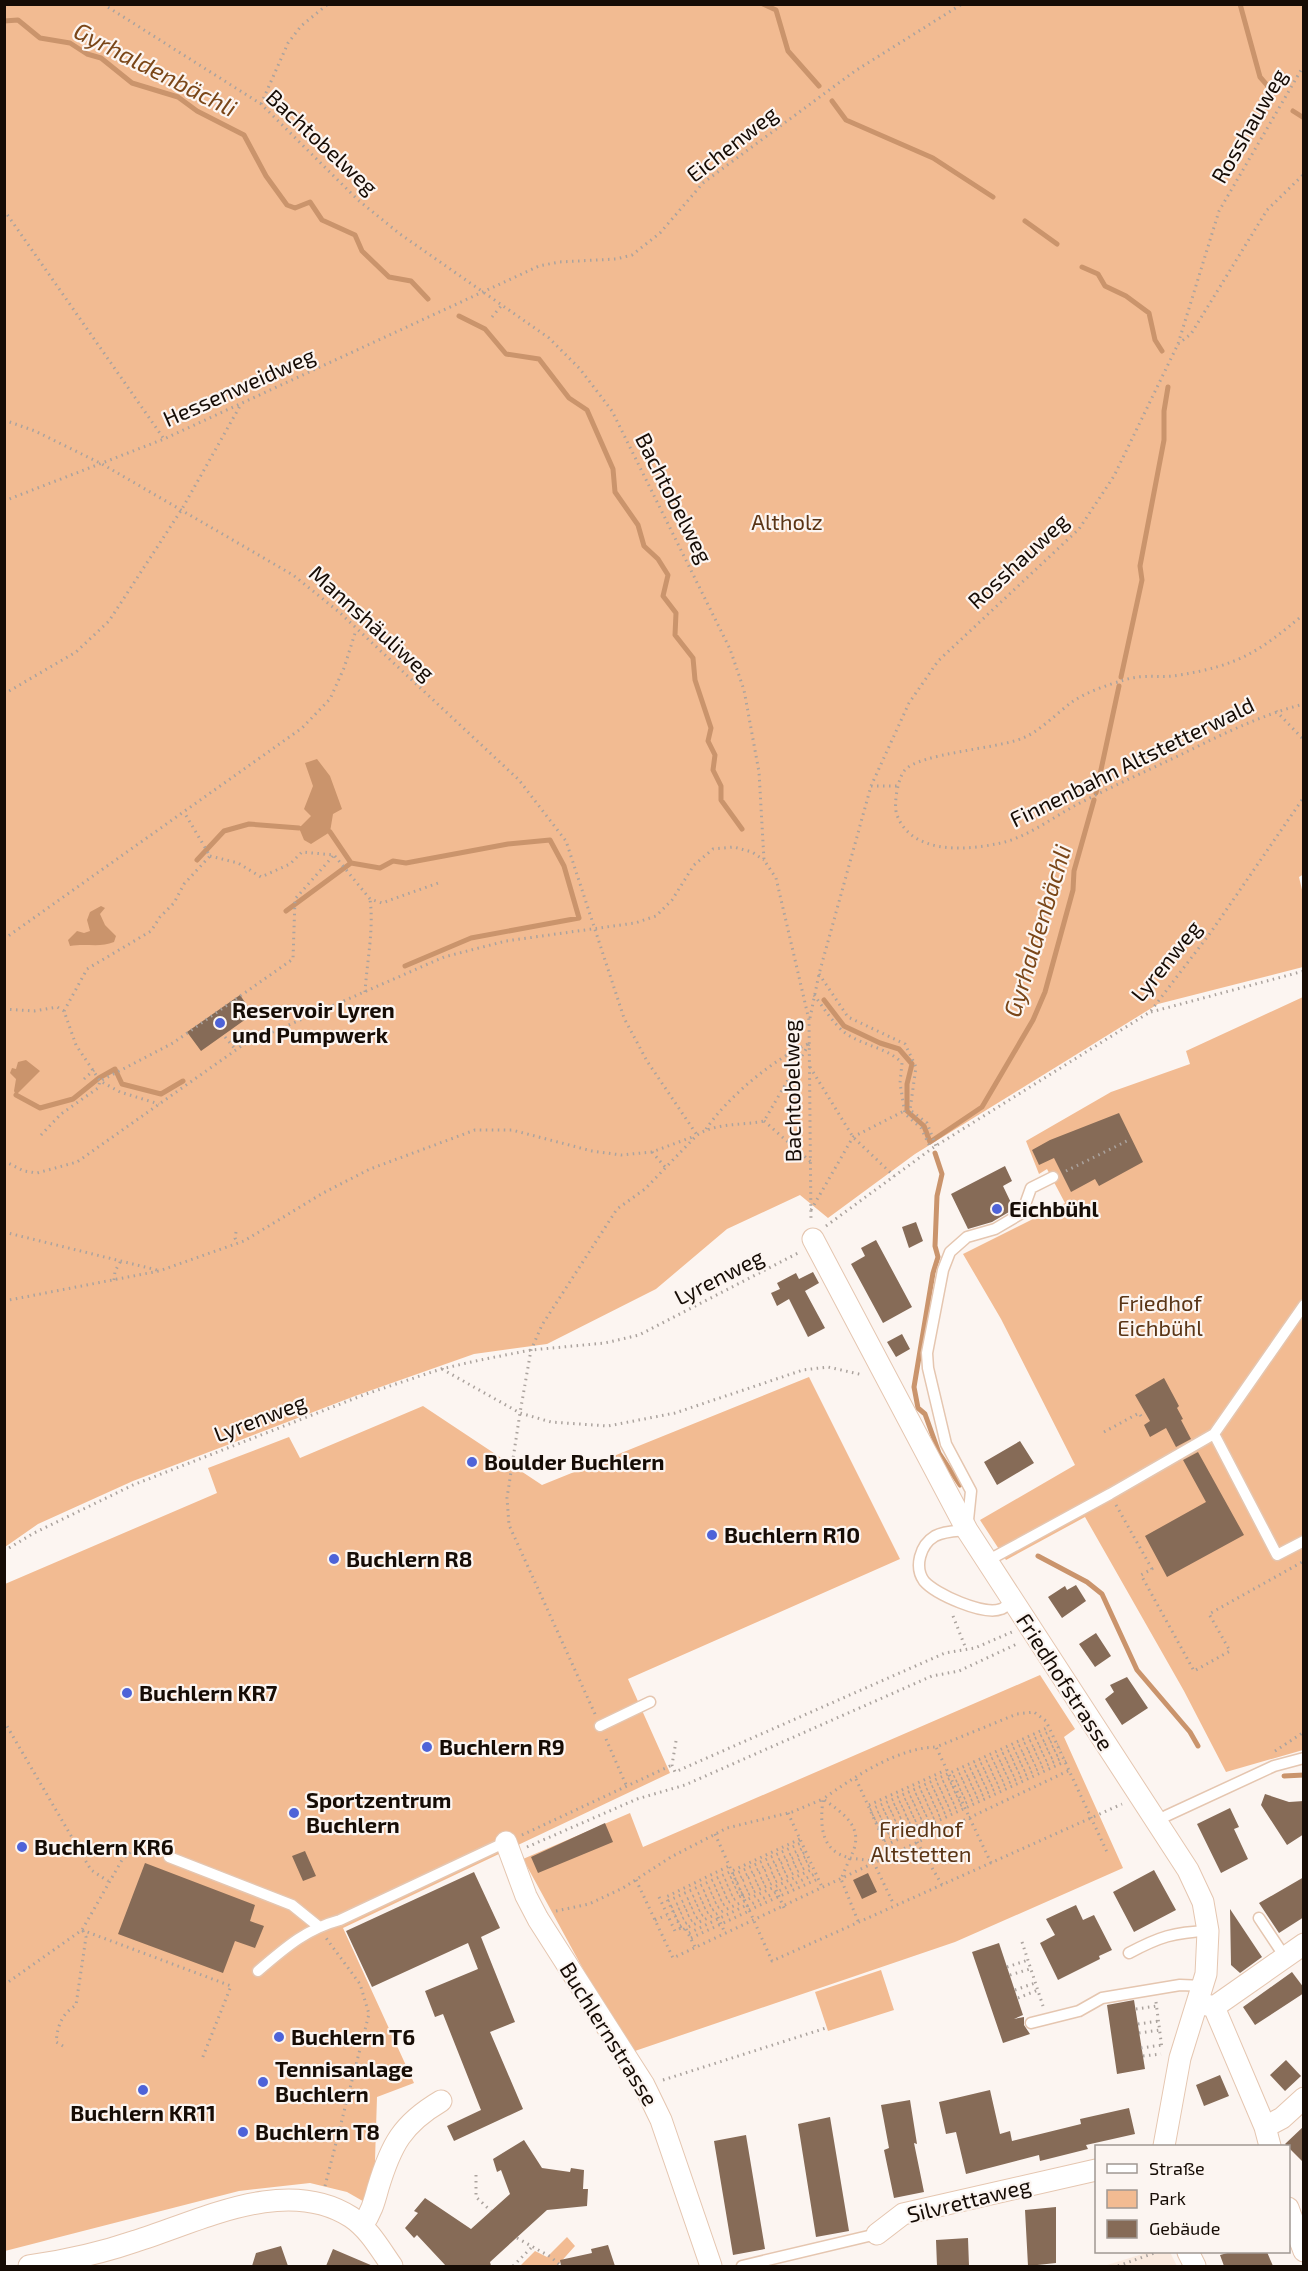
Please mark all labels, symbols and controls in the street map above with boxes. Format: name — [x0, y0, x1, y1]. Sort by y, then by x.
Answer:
water label: Gyrhaldenbächli — [70, 15, 242, 122]
street label: Rosshauweg — [1205, 64, 1291, 187]
street label: Bachtobelweg — [262, 83, 384, 199]
street label: Eichenweg — [681, 100, 782, 187]
street label: Hessenweidweg — [159, 341, 319, 431]
street label: Bachtobelweg — [631, 428, 719, 567]
street label: Rosshauweg — [962, 507, 1073, 613]
park label: Altholz — [751, 508, 823, 534]
street label: Mannshäuliweg — [305, 559, 441, 685]
street label: Finnenbahn Altstetterwald — [1005, 691, 1258, 832]
water label: Gyrhaldenbächli — [997, 841, 1077, 1020]
street label: Lyrenweg — [1125, 915, 1206, 1006]
place label: Reservoir Lyren und Pumpwerk — [232, 996, 395, 1047]
marker: Reservoir Lyren und Pumpwerk — [213, 1016, 227, 1030]
street label: Bachtobelweg — [777, 1019, 805, 1163]
place label: Eichbühl — [1009, 1195, 1100, 1221]
marker: Eichbühl — [990, 1202, 1004, 1216]
street label: Lyrenweg — [670, 1243, 768, 1310]
park label: Friedhof Eichbühl — [1117, 1289, 1203, 1340]
street label: Lyrenweg — [210, 1388, 309, 1447]
place label: Boulder Buchlern — [484, 1448, 664, 1474]
marker: Boulder Buchlern — [465, 1455, 479, 1469]
place label: Buchlern R10 — [724, 1521, 860, 1547]
marker: Buchlern R10 — [705, 1528, 719, 1542]
place label: Buchlern R8 — [346, 1545, 472, 1571]
marker: Buchlern R8 — [327, 1552, 341, 1566]
street label: Friedhofstrasse — [1012, 1608, 1120, 1755]
place label: Buchlern KR7 — [139, 1679, 278, 1705]
marker: Buchlern KR7 — [120, 1686, 134, 1700]
place label: Buchlern R9 — [439, 1733, 565, 1759]
marker: Buchlern R9 — [420, 1740, 434, 1754]
place label: Sportzentrum Buchlern — [306, 1786, 451, 1837]
marker: Sportzentrum Buchlern — [287, 1806, 301, 1820]
park label: Friedhof Altstetten — [870, 1815, 972, 1866]
place label: Buchlern KR6 — [34, 1833, 174, 1859]
marker: Buchlern KR6 — [15, 1840, 29, 1854]
street label: Buchlernstrasse — [555, 1957, 664, 2110]
place label: Buchlern T6 — [291, 2023, 415, 2049]
marker: Buchlern T6 — [272, 2030, 286, 2044]
place label: Tennisanlage Buchlern — [275, 2055, 413, 2106]
marker: Tennisanlage Buchlern — [256, 2075, 270, 2089]
marker: Buchlern KR11 — [136, 2083, 150, 2097]
place label: Buchlern KR11 — [70, 2099, 216, 2125]
place label: Buchlern T8 — [255, 2118, 380, 2144]
marker: Buchlern T8 — [236, 2125, 250, 2139]
legend — [1095, 2145, 1290, 2253]
text: Straße — [1149, 2157, 1205, 2179]
street label: Silvrettaweg — [904, 2171, 1033, 2227]
text: Park — [1149, 2187, 1186, 2209]
text: Gebäude — [1149, 2217, 1220, 2239]

